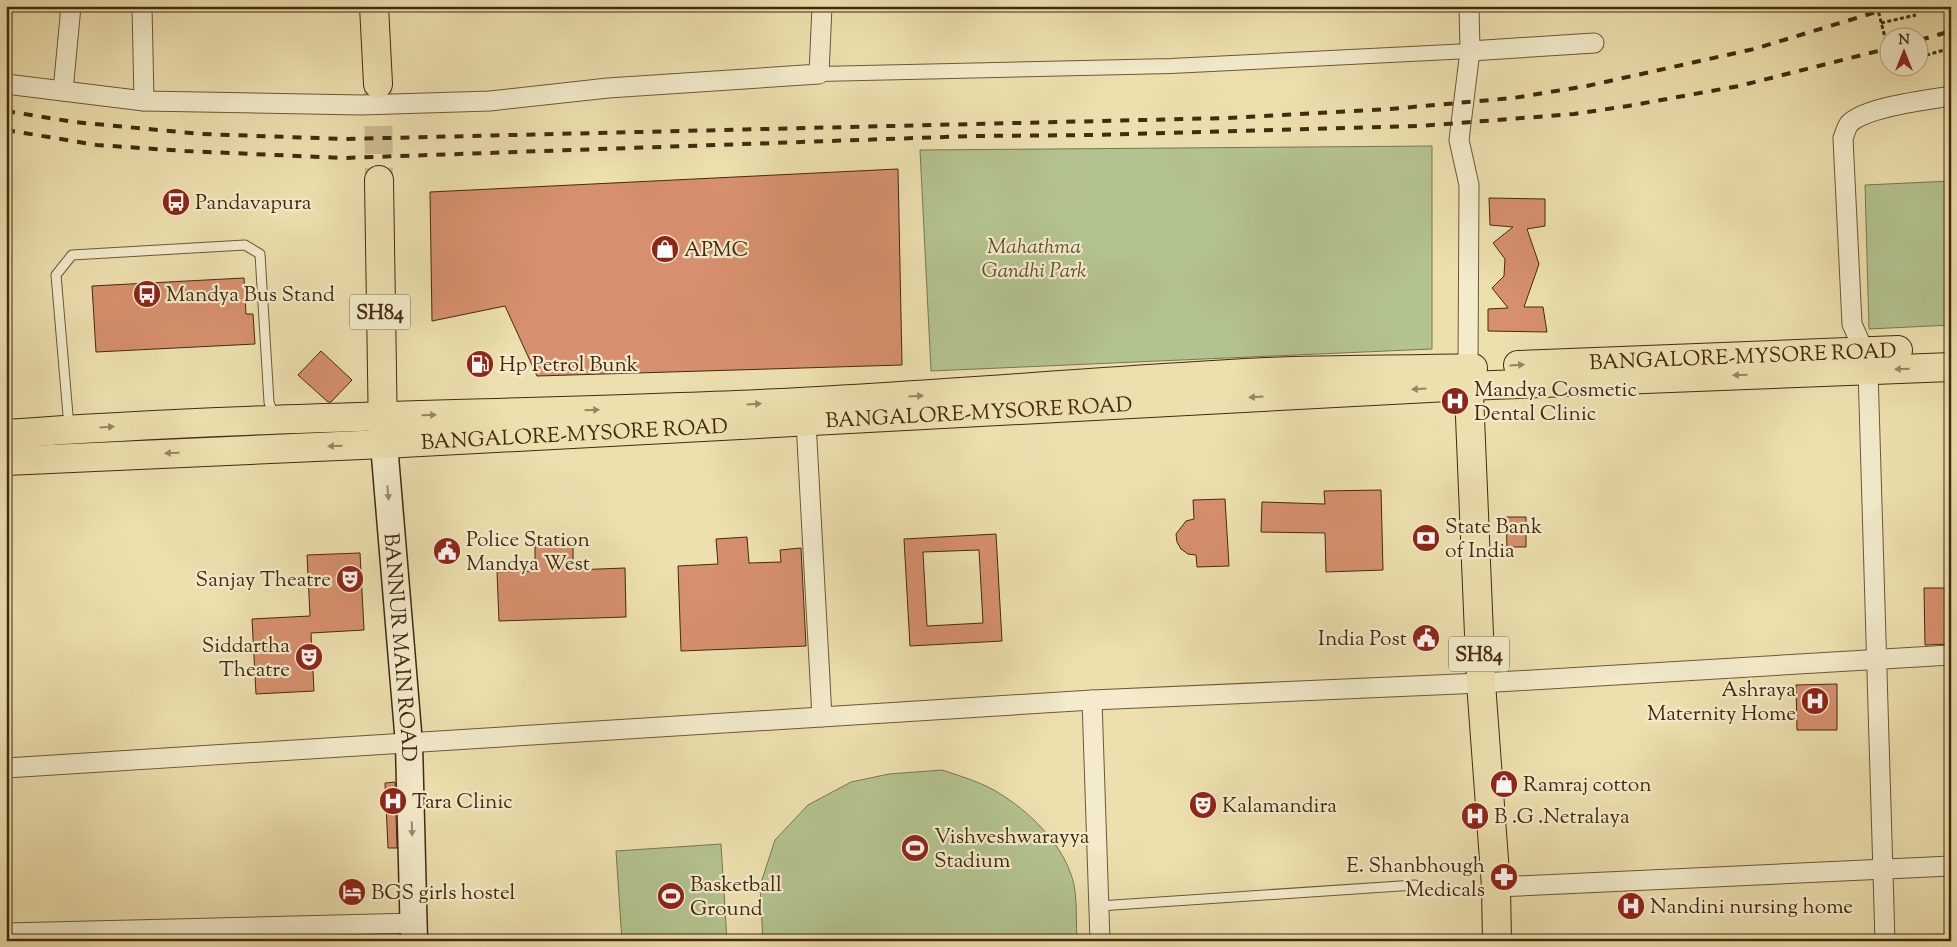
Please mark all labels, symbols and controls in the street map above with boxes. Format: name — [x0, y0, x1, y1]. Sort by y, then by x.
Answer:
north arrow — [1880, 28, 1930, 78]
text: N — [1898, 31, 1910, 51]
bus stop icon: Pandavapura — [161, 187, 191, 217]
place label: Pandavapura — [195, 189, 312, 219]
park label: Mahathma Gandhi Park — [981, 233, 1087, 287]
shop icon: APMC — [650, 234, 680, 264]
place label: APMC — [684, 236, 749, 266]
bus stop icon: Mandya Bus Stand — [132, 279, 162, 309]
place label: Mandya Bus Stand — [166, 281, 335, 311]
road number: SH84 — [350, 294, 410, 330]
street label: BANGALORE-MYSORE ROAD — [1589, 337, 1897, 379]
fuel station icon: Hp Petrol Bunk — [465, 349, 495, 379]
place label: Hp Petrol Bunk — [499, 351, 639, 381]
one-way arrow — [1509, 361, 1525, 369]
one-way arrow — [1894, 365, 1910, 373]
one-way arrow — [1731, 372, 1747, 380]
place label: Mandya Cosmetic Dental Clinic — [1474, 376, 1637, 430]
one-way arrow — [1410, 385, 1426, 393]
hospital icon: Mandya Cosmetic Dental Clinic — [1440, 386, 1470, 416]
street label: BANGALORE-MYSORE ROAD — [825, 391, 1133, 437]
one-way arrow — [909, 392, 925, 400]
one-way arrow — [1248, 393, 1264, 401]
one-way arrow — [746, 400, 762, 408]
one-way arrow — [584, 406, 600, 414]
one-way arrow — [422, 411, 438, 419]
street label: BANGALORE-MYSORE ROAD — [420, 413, 729, 459]
one-way arrow — [100, 423, 116, 431]
one-way arrow — [327, 443, 343, 451]
one-way arrow — [164, 449, 180, 457]
one-way arrow — [384, 485, 392, 501]
place label: State Bank of India — [1445, 513, 1543, 567]
bank icon: State Bank of India — [1411, 523, 1441, 553]
place label: Police Station Mandya West — [466, 526, 590, 580]
street label: BANNUR MAIN ROAD — [374, 532, 422, 762]
public building icon: Police Station Mandya West — [432, 536, 462, 566]
theatre icon: Sanjay Theatre — [335, 564, 365, 594]
place label: Sanjay Theatre — [196, 566, 331, 596]
public building icon: India Post — [1411, 623, 1441, 653]
place label: India Post — [1318, 625, 1407, 655]
place label: Siddartha Theatre — [202, 632, 290, 686]
road number: SH84 — [1449, 636, 1509, 672]
theatre icon: Siddartha Theatre — [294, 642, 324, 672]
place label: Ashraya Maternity Home — [1647, 676, 1796, 730]
hospital icon: Ashraya Maternity Home — [1800, 686, 1830, 716]
shop icon: Ramraj cotton — [1489, 769, 1519, 799]
place label: Ramraj cotton — [1523, 771, 1652, 801]
hospital icon: Tara Clinic — [378, 786, 408, 816]
place label: Tara Clinic — [412, 788, 513, 818]
theatre icon: Kalamandira — [1188, 790, 1218, 820]
place label: Kalamandira — [1222, 792, 1337, 822]
hospital icon: B .G .Netralaya — [1460, 801, 1490, 831]
place label: B .G .Netralaya — [1494, 803, 1630, 833]
one-way arrow — [409, 822, 417, 838]
place label: Vishveshwarayya Stadium — [934, 823, 1090, 877]
sports icon: Vishveshwarayya Stadium — [900, 833, 930, 863]
place label: E. Shanbhough Medicals — [1346, 852, 1485, 906]
pharmacy icon: E. Shanbhough Medicals — [1489, 862, 1519, 892]
place label: Basketball Ground — [690, 871, 782, 925]
hotel icon: BGS girls hostel — [337, 877, 367, 907]
place label: BGS girls hostel — [371, 879, 516, 909]
sports icon: Basketball Ground — [656, 881, 686, 911]
hospital icon: Nandini nursing home — [1616, 891, 1646, 921]
place label: Nandini nursing home — [1650, 893, 1853, 923]

